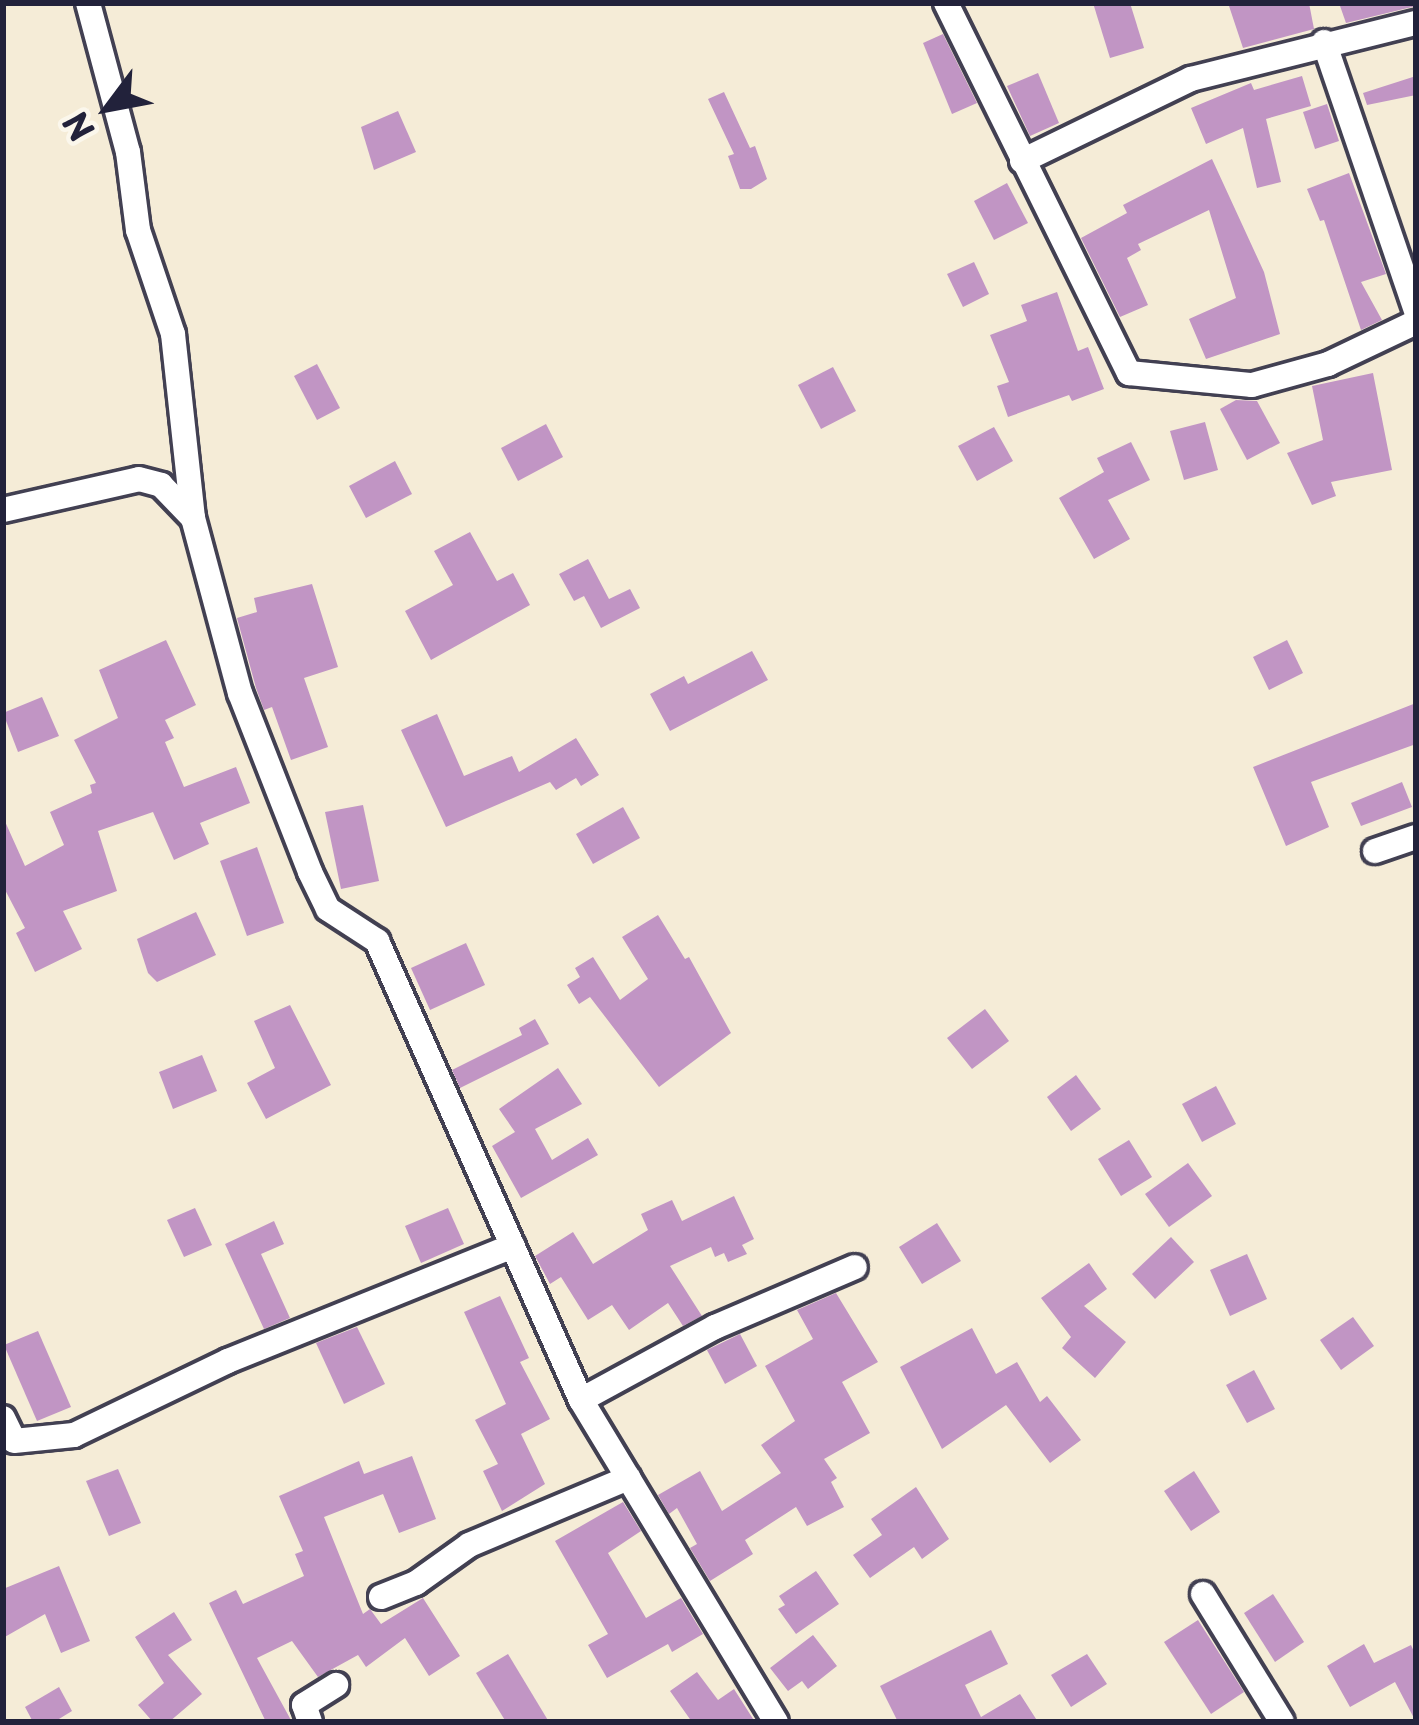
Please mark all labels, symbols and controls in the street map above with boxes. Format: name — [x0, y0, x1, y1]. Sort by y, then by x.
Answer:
north arrow — [48, 48, 168, 168]
text: N — [49, 103, 106, 151]

